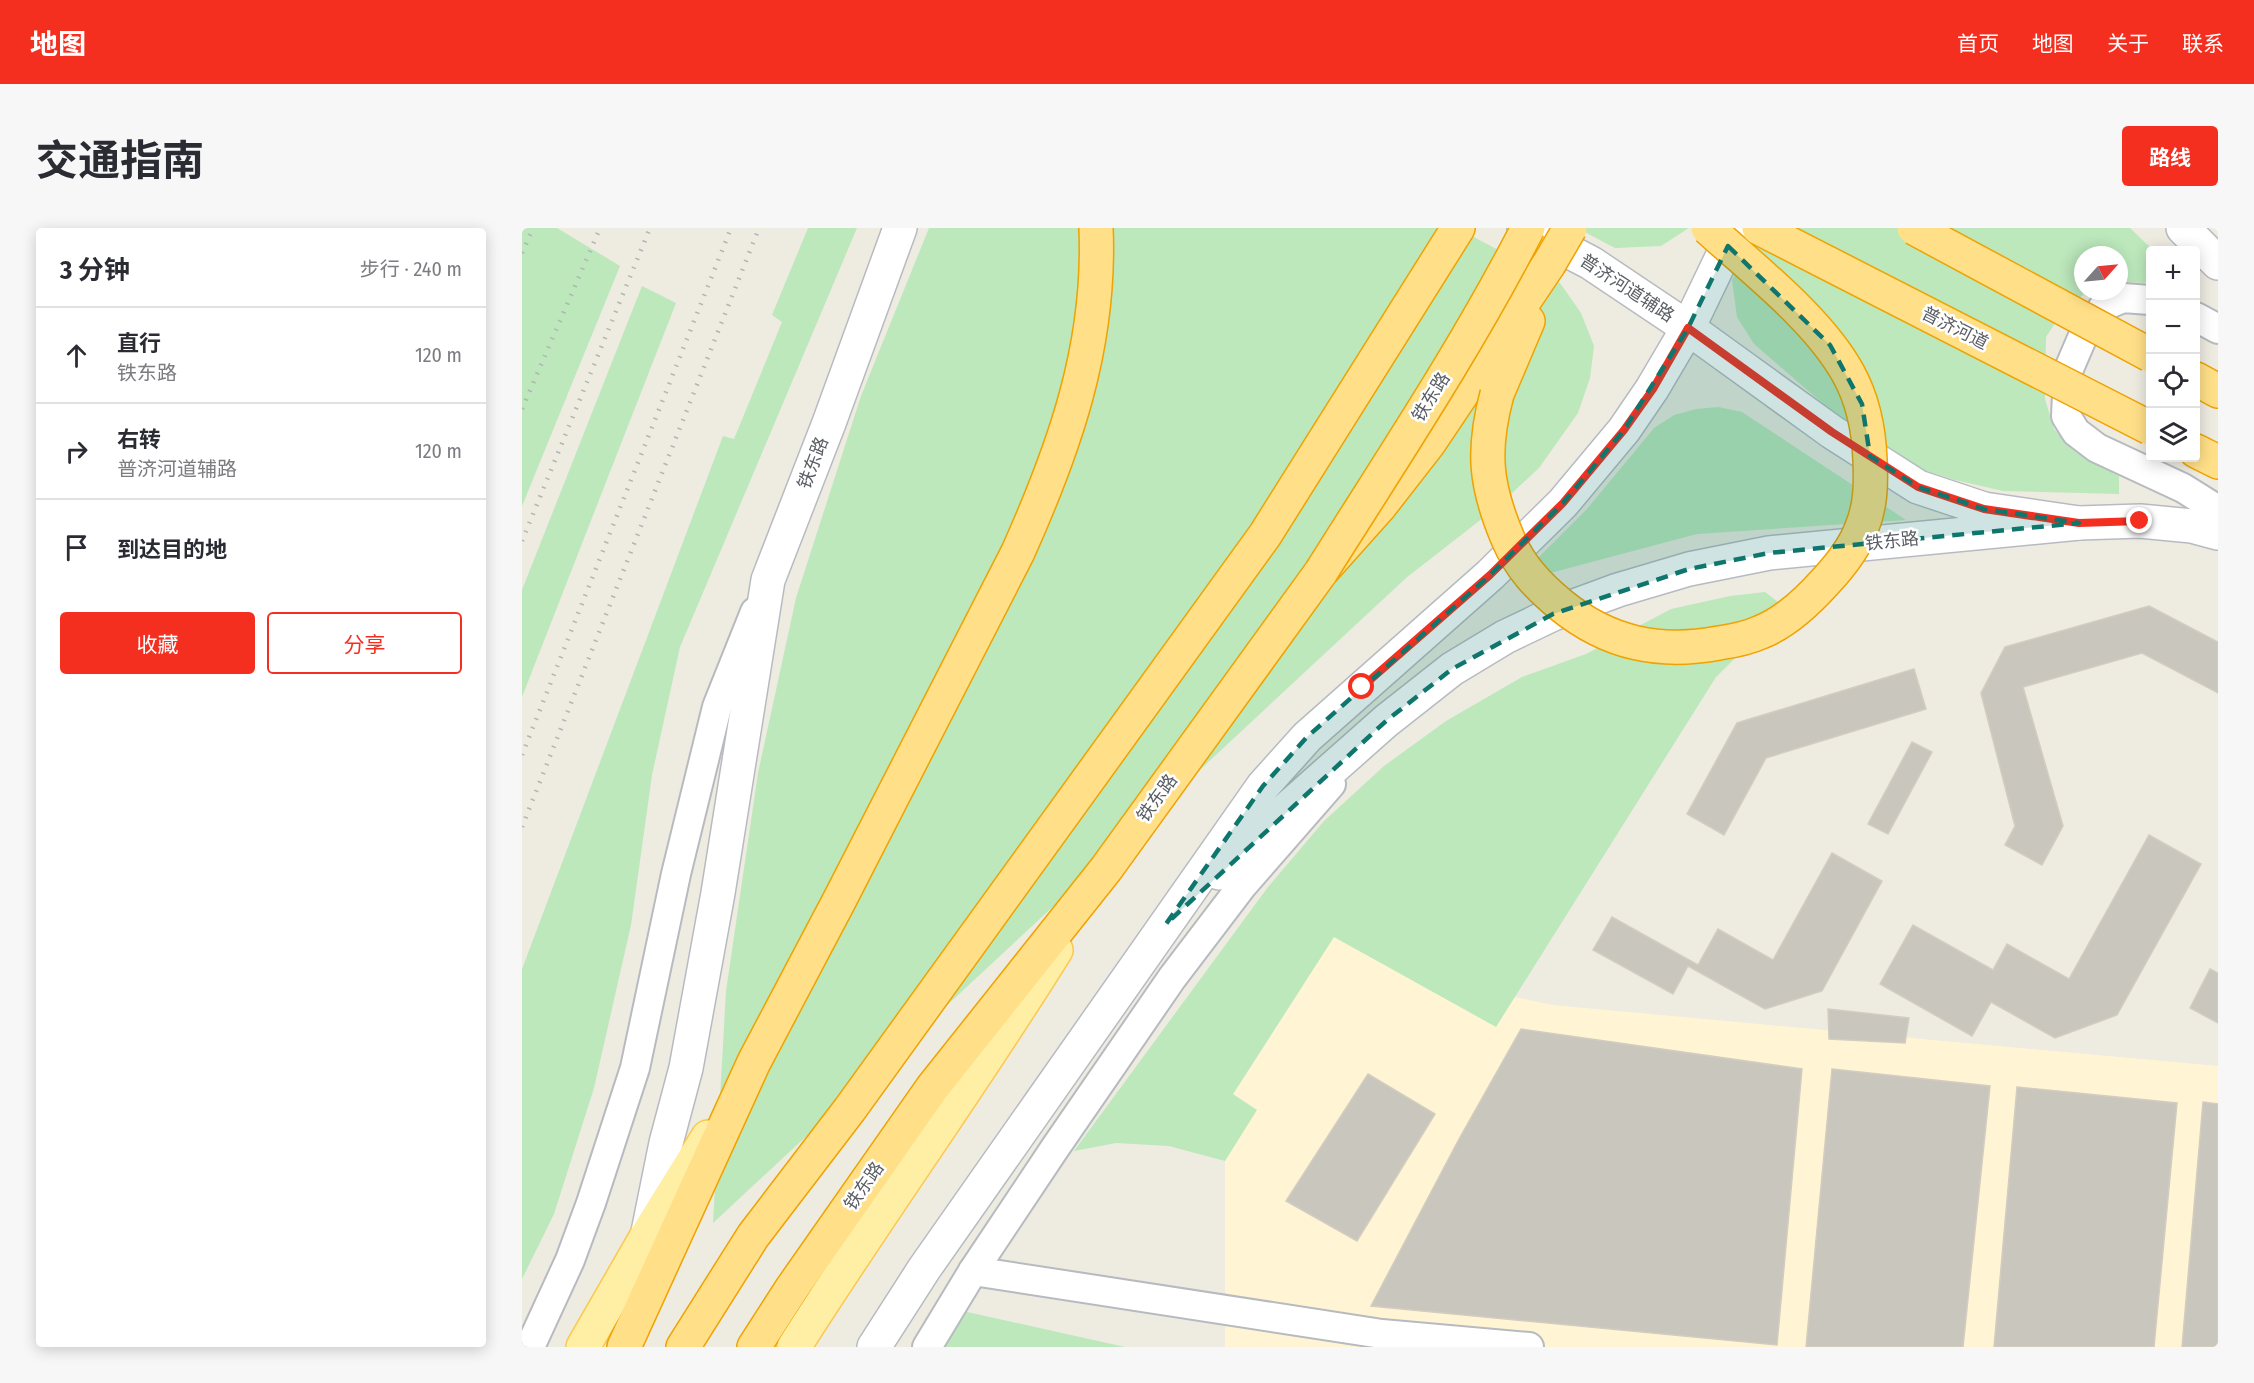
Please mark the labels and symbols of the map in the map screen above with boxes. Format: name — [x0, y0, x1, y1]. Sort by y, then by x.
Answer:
north arrow — [2074, 246, 2128, 300]
street label: 普济河道辅路 — [1576, 249, 1678, 327]
street label: 普济河道 — [1918, 302, 1992, 354]
street label: 铁东路 — [1407, 368, 1455, 426]
street label: 铁东路 — [793, 434, 833, 492]
route end — [2126, 507, 2152, 533]
street label: 铁东路 — [1864, 527, 1920, 555]
route start — [1348, 673, 1374, 699]
street label: 铁东路 — [1132, 770, 1182, 826]
street label: 铁东路 — [840, 1158, 888, 1214]

